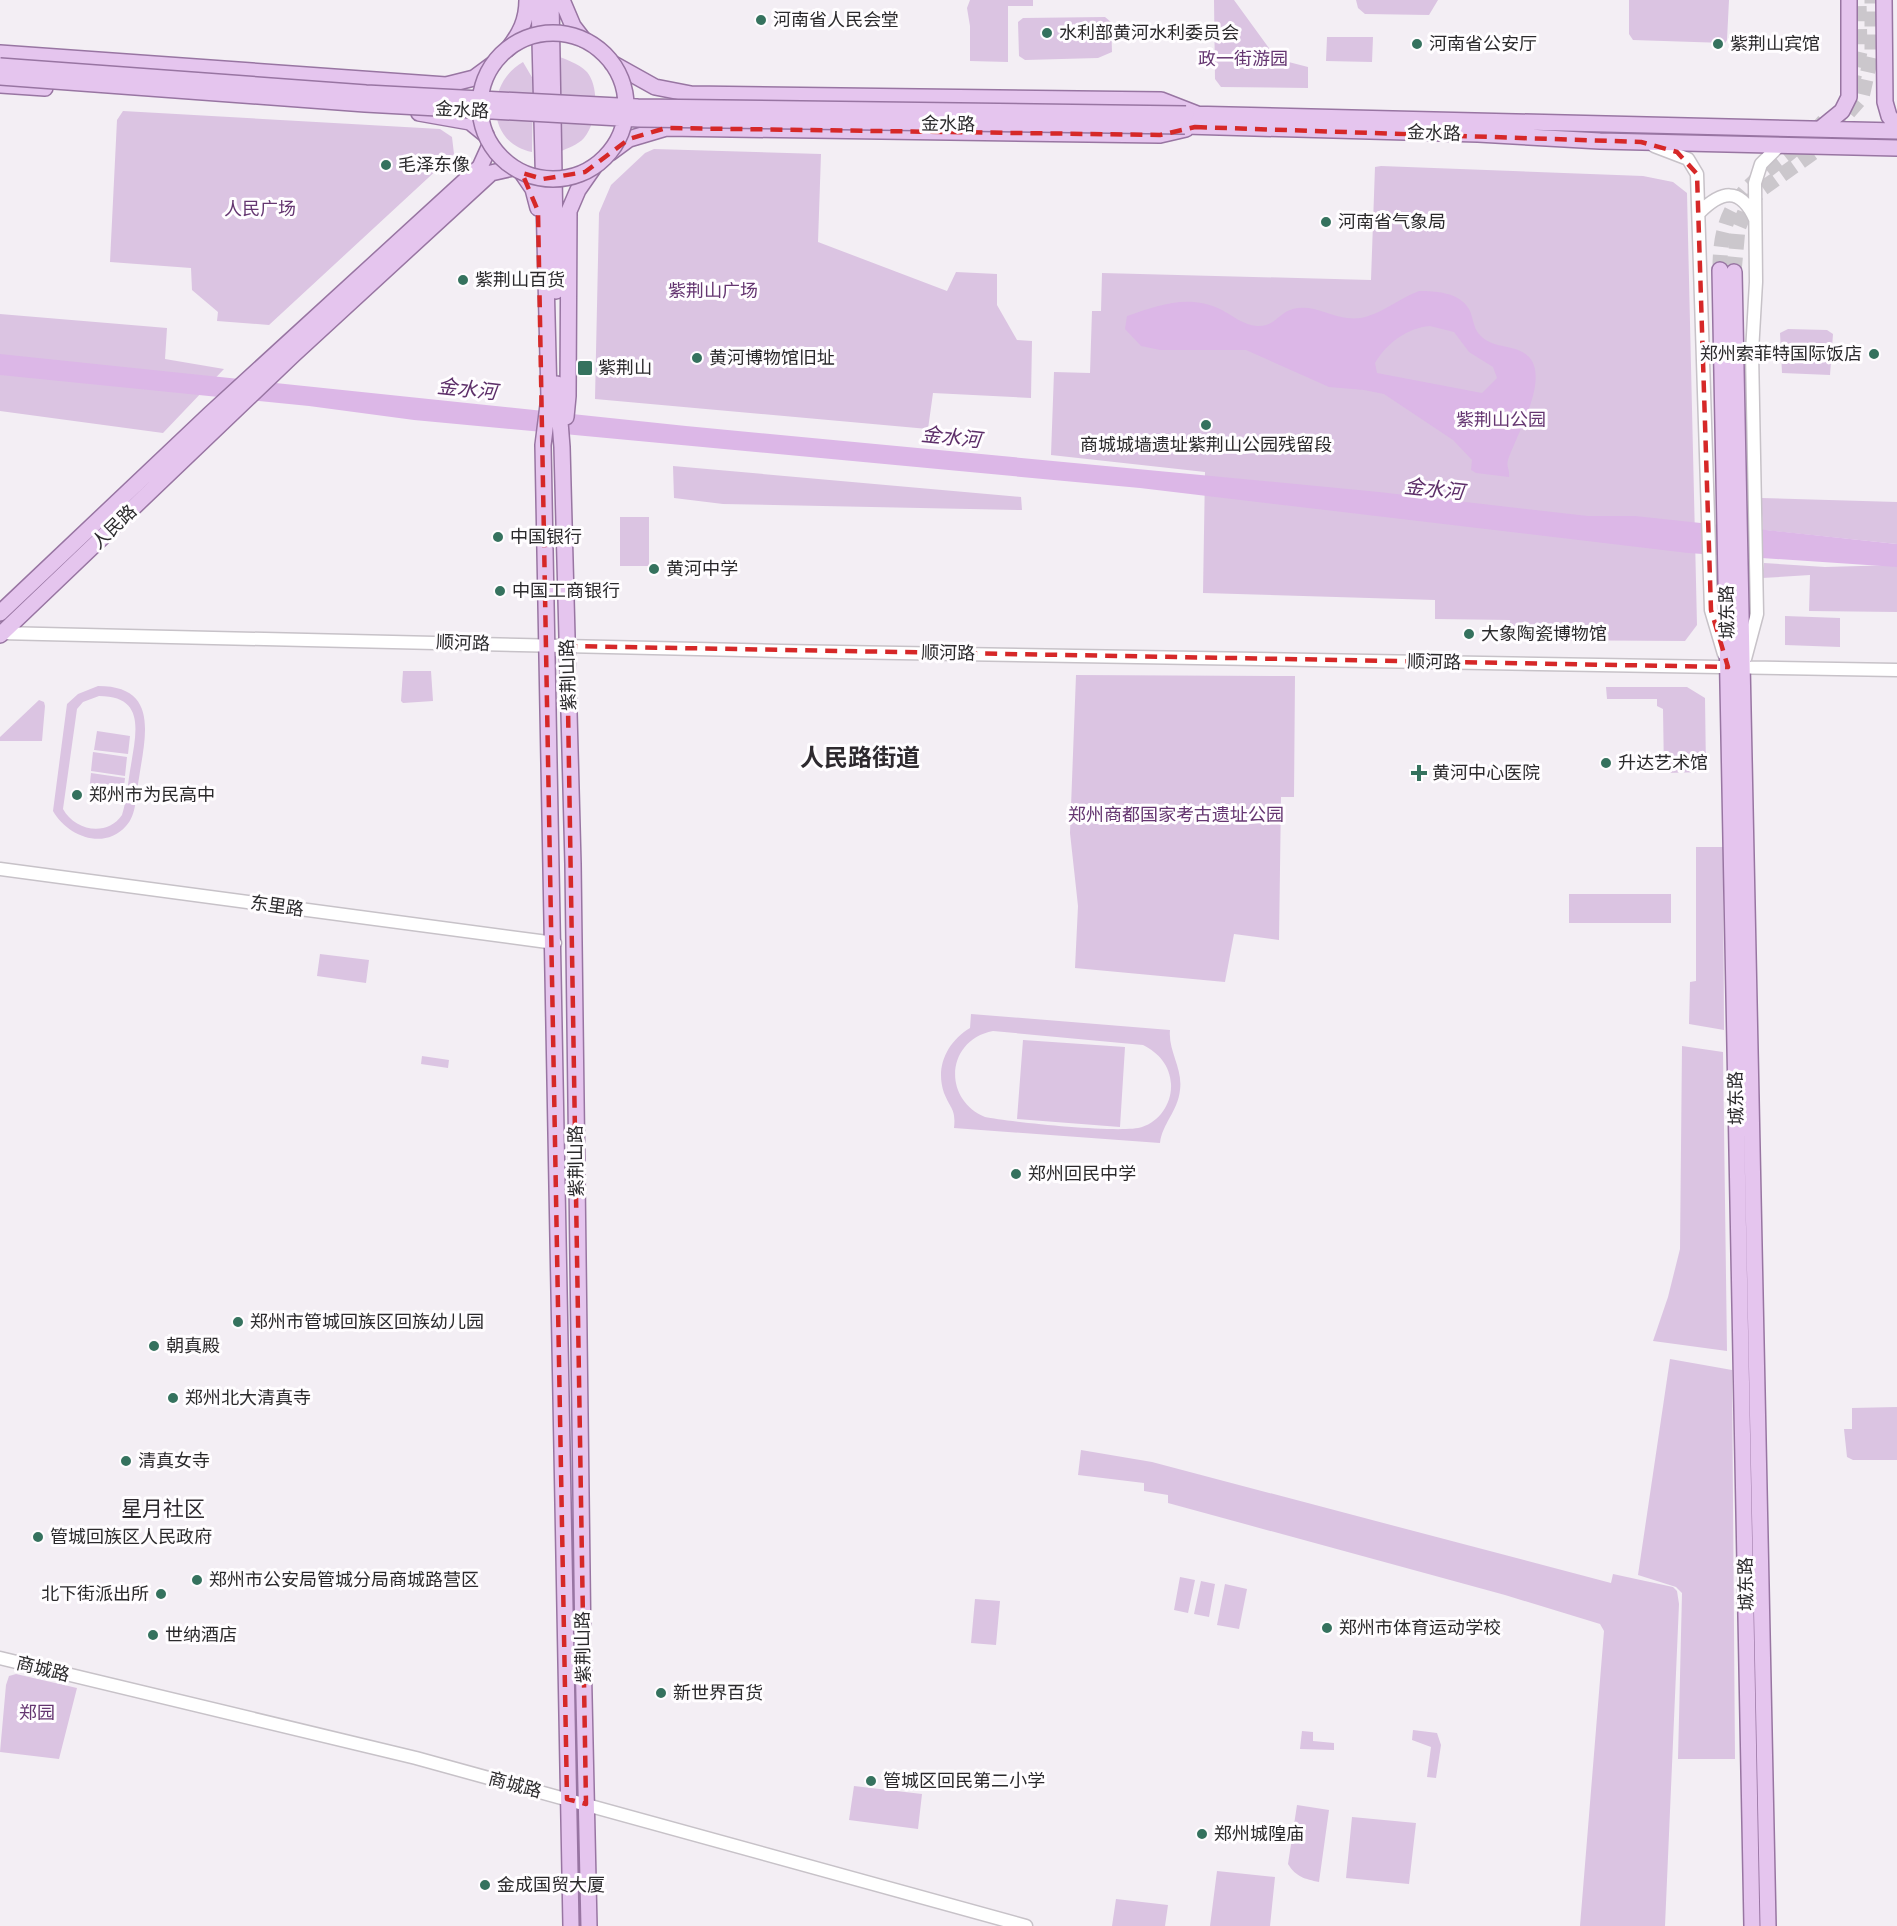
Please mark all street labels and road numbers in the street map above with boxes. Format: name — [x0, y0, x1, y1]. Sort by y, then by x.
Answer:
street label: 金水路 — [434, 97, 490, 122]
street label: 金水路 — [921, 112, 975, 135]
street label: 金水路 — [1407, 120, 1461, 145]
street label: 人民路 — [86, 500, 141, 554]
street label: 城东路 — [1715, 585, 1738, 639]
street label: 顺河路 — [436, 630, 490, 655]
street label: 紫荆山路 — [555, 639, 580, 711]
street label: 顺河路 — [921, 641, 975, 664]
street label: 顺河路 — [1407, 650, 1461, 673]
street label: 东里路 — [249, 890, 305, 921]
street label: 城东路 — [1724, 1071, 1747, 1125]
street label: 紫荆山路 — [563, 1125, 588, 1197]
street label: 城东路 — [1734, 1557, 1757, 1611]
street label: 紫荆山路 — [570, 1611, 595, 1683]
street label: 商城路 — [14, 1651, 72, 1686]
street label: 商城路 — [486, 1766, 544, 1803]

